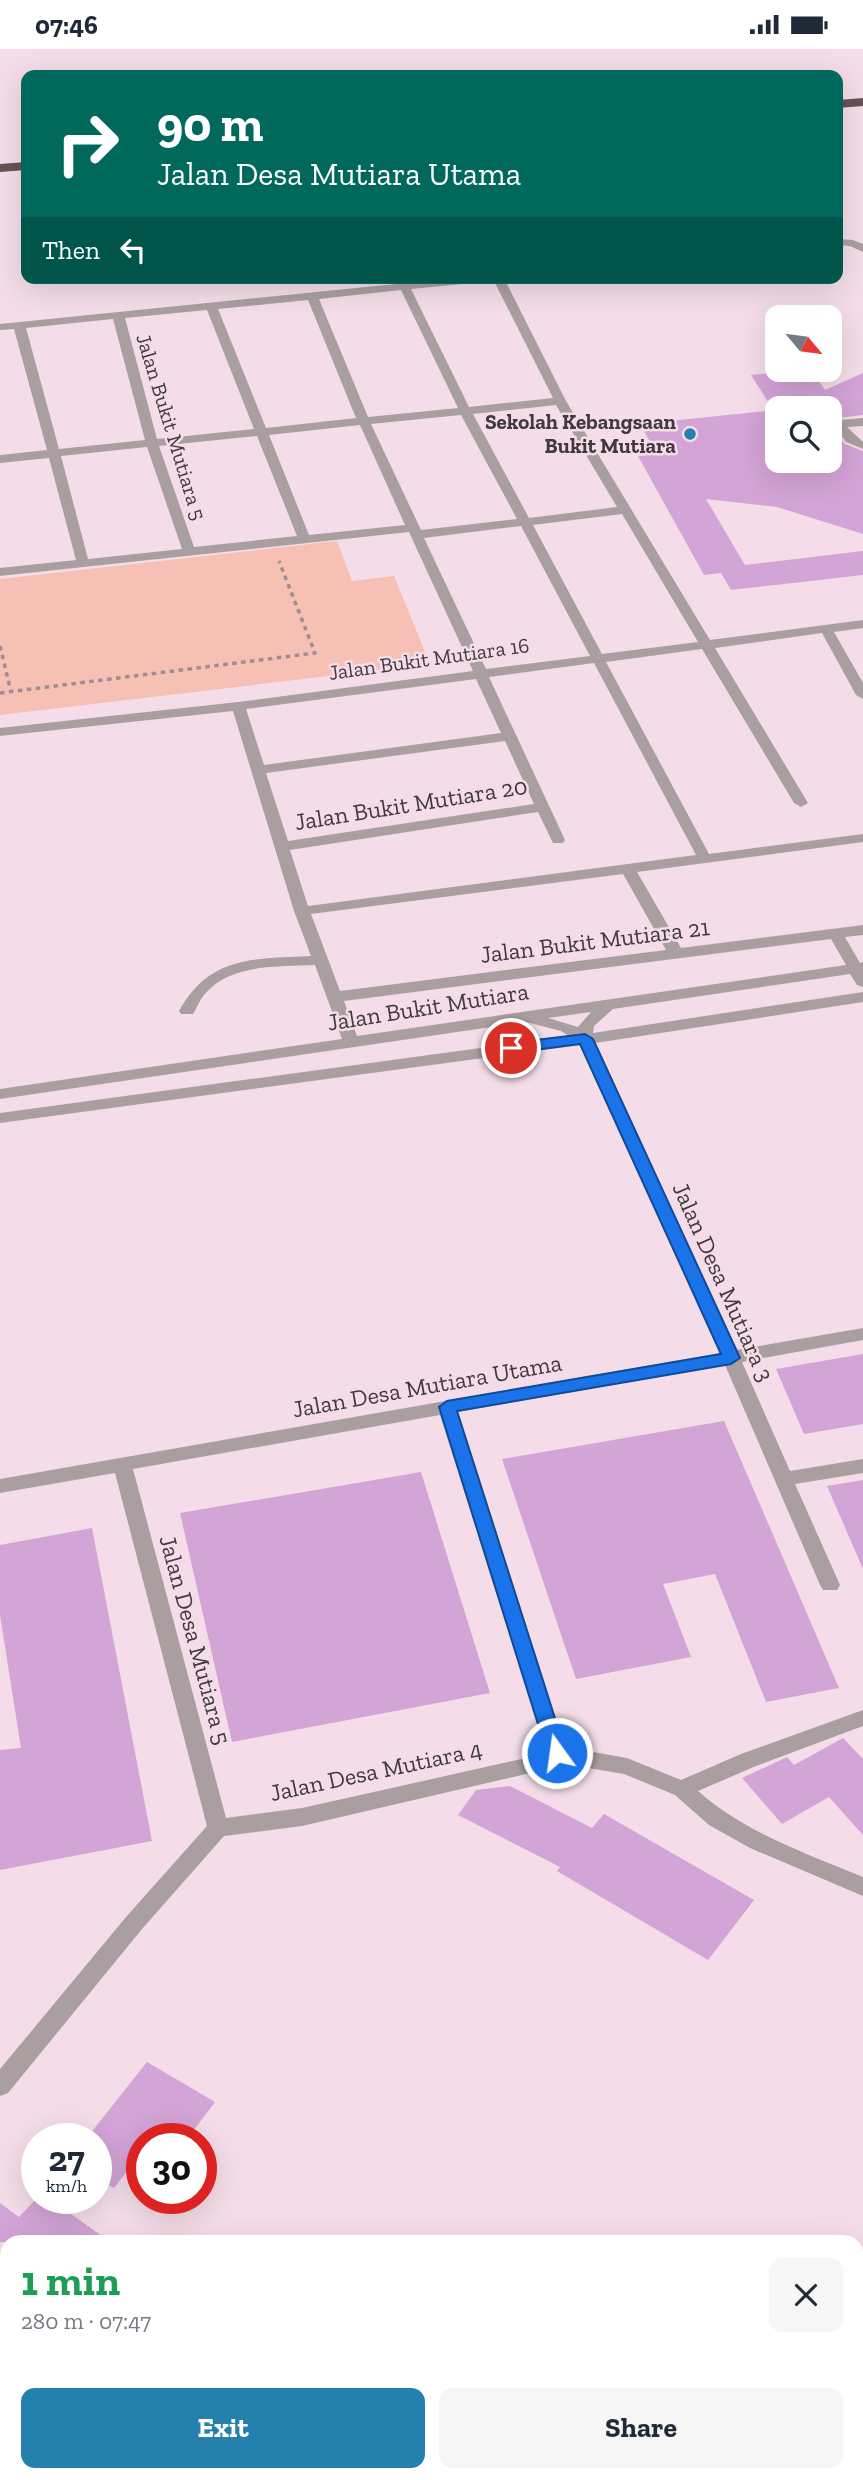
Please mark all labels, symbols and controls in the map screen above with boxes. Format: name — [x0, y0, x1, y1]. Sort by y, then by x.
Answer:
text: 07:46 — [35, 9, 98, 41]
text: 90 m — [157, 95, 264, 154]
icon: right — [42, 98, 133, 189]
text: Jalan Desa Mutiara Utama — [157, 155, 521, 193]
icon: left — [114, 231, 152, 269]
text: Then — [42, 234, 100, 266]
north arrow — [765, 305, 842, 381]
map controls — [765, 305, 842, 473]
street label: Jalan Bukit Mutiara 5 — [131, 331, 212, 523]
button: search — [765, 396, 842, 473]
place label: Sekolah Kebangsaan Bukit Mutiara — [485, 409, 677, 458]
marker: Sekolah Kebangsaan Bukit Mutiara — [682, 426, 698, 442]
street label: Jalan Bukit Mutiara 16 — [327, 632, 531, 685]
street label: Jalan Bukit Mutiara 20 — [292, 771, 529, 836]
street label: Jalan Bukit Mutiara 21 — [479, 912, 711, 969]
street label: Jalan Bukit Mutiara — [325, 976, 531, 1037]
pin — [481, 1018, 541, 1078]
icon: arrive — [492, 1029, 530, 1067]
street label: Jalan Desa Mutiara 3 — [666, 1178, 780, 1386]
street label: Jalan Desa Mutiara Utama — [290, 1347, 564, 1423]
street label: Jalan Desa Mutiara 5 — [154, 1532, 237, 1748]
position arrow — [520, 1716, 594, 1790]
street label: Jalan Desa Mutiara 4 — [267, 1734, 485, 1807]
speed limit sign: 30 — [126, 2123, 217, 2214]
text: 27 — [48, 2138, 85, 2180]
text: km/h — [46, 2175, 87, 2197]
text: 1 min — [21, 2255, 120, 2306]
button: close — [769, 2258, 843, 2332]
text: 280 m · 07:47 — [21, 2307, 151, 2335]
button: Exit — [21, 2388, 425, 2468]
button: Share — [439, 2388, 843, 2468]

